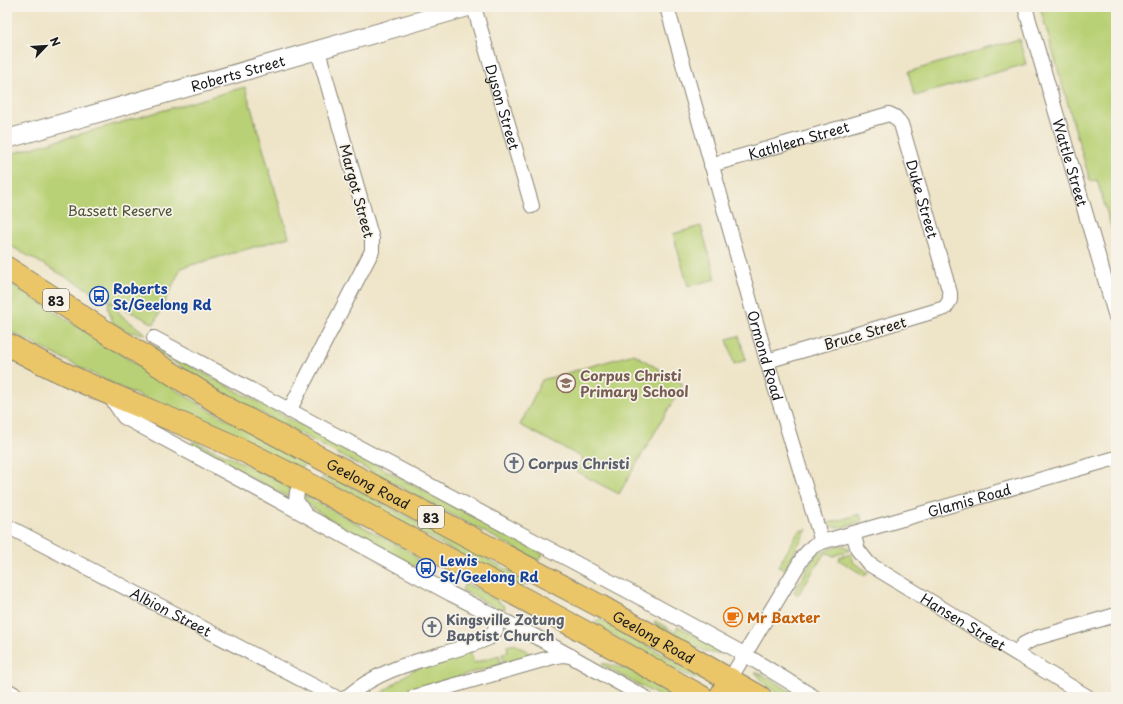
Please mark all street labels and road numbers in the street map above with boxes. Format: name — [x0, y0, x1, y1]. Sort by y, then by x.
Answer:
street label: Roberts Street — [188, 49, 287, 96]
street label: Dyson Street — [481, 61, 526, 153]
street label: Kathleen Street — [745, 115, 852, 164]
street label: Wattle Street — [1048, 116, 1094, 209]
street label: Margot Street — [334, 142, 380, 241]
street label: Duke Street — [901, 157, 944, 241]
road number: 83 — [43, 289, 69, 311]
street label: Ormond Road — [743, 308, 789, 403]
street label: Bruce Street — [821, 311, 909, 355]
street label: Geelong Road — [323, 453, 414, 514]
street label: Glamis Road — [925, 478, 1013, 522]
road number: 83 — [418, 506, 444, 528]
street label: Albion Street — [127, 582, 216, 641]
street label: Hansen Street — [917, 587, 1010, 655]
street label: Geelong Road — [609, 605, 699, 668]

